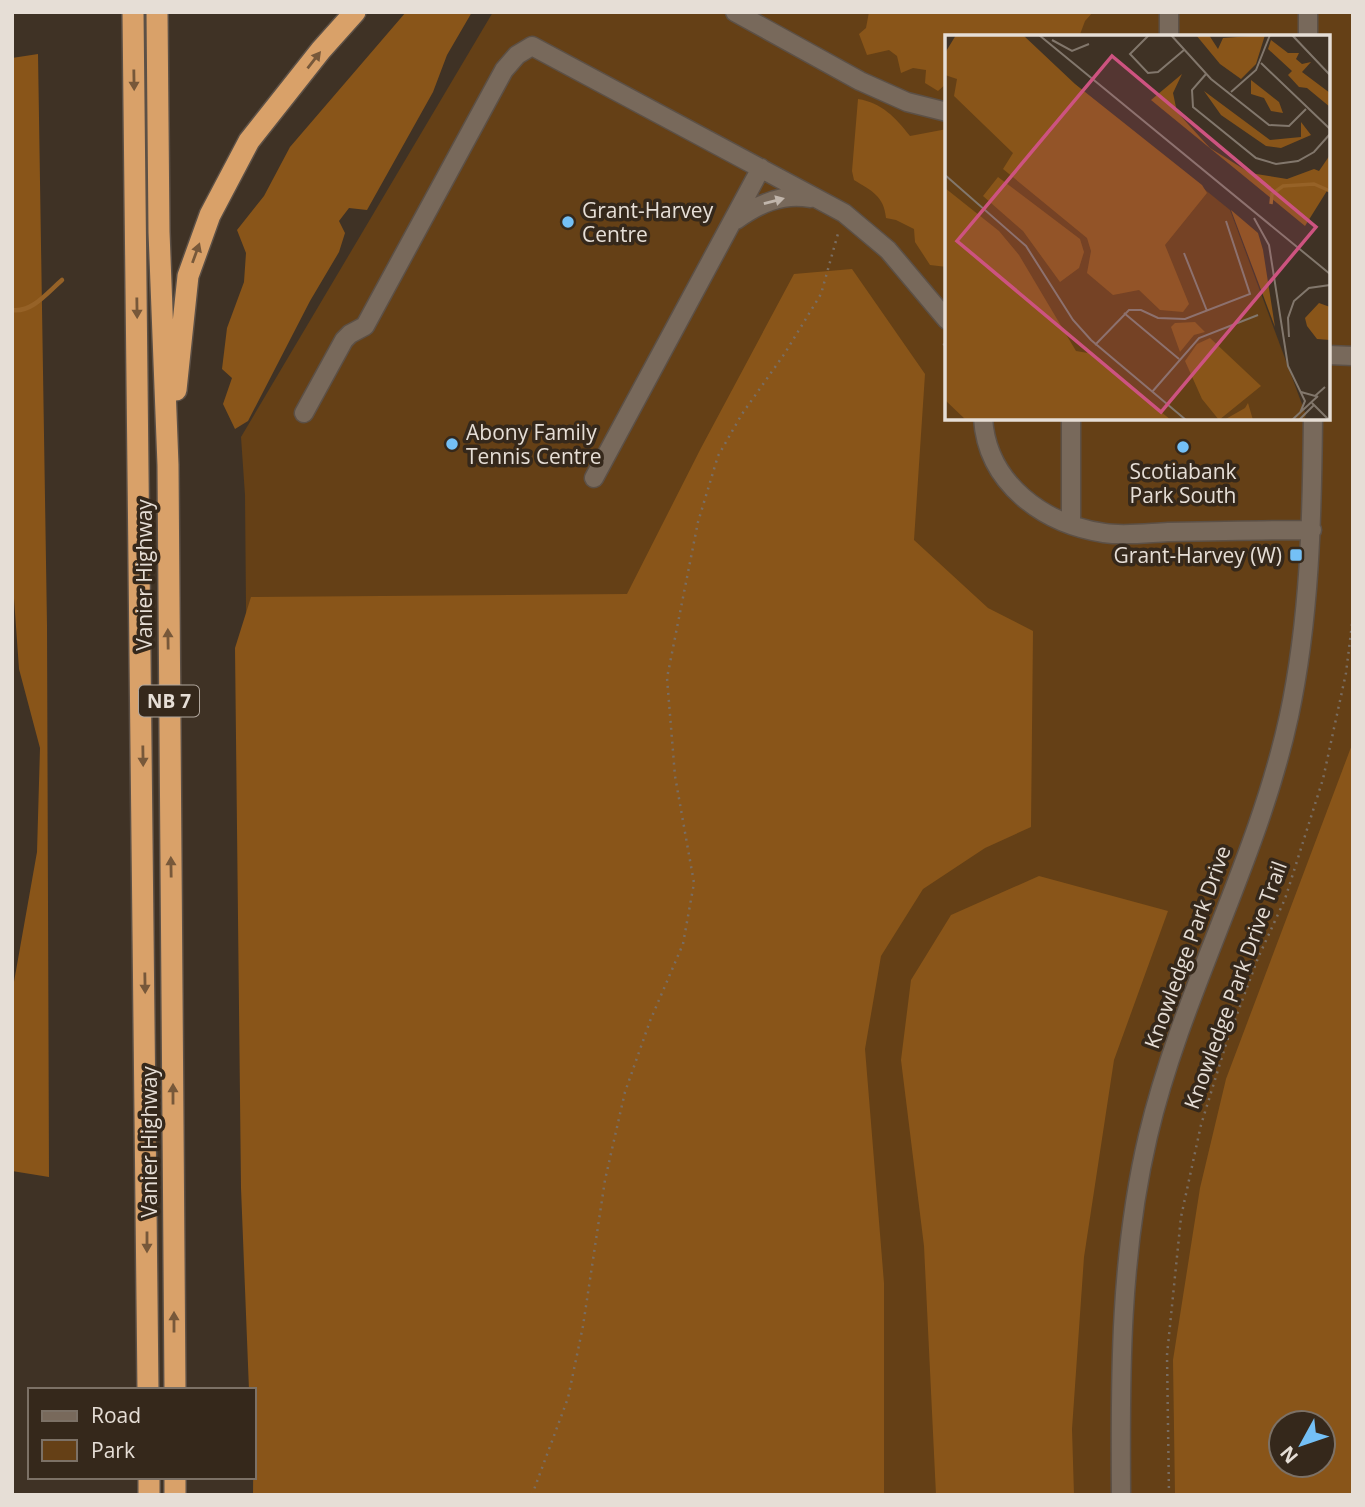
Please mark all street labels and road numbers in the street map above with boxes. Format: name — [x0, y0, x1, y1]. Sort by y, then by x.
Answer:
street label: Vanier Highway — [130, 499, 158, 651]
road number: NB 7 — [139, 686, 199, 716]
street label: Knowledge Park Drive — [1137, 842, 1237, 1052]
street label: Knowledge Park Drive Trail — [1177, 857, 1293, 1113]
street label: Vanier Highway — [135, 1066, 163, 1218]

